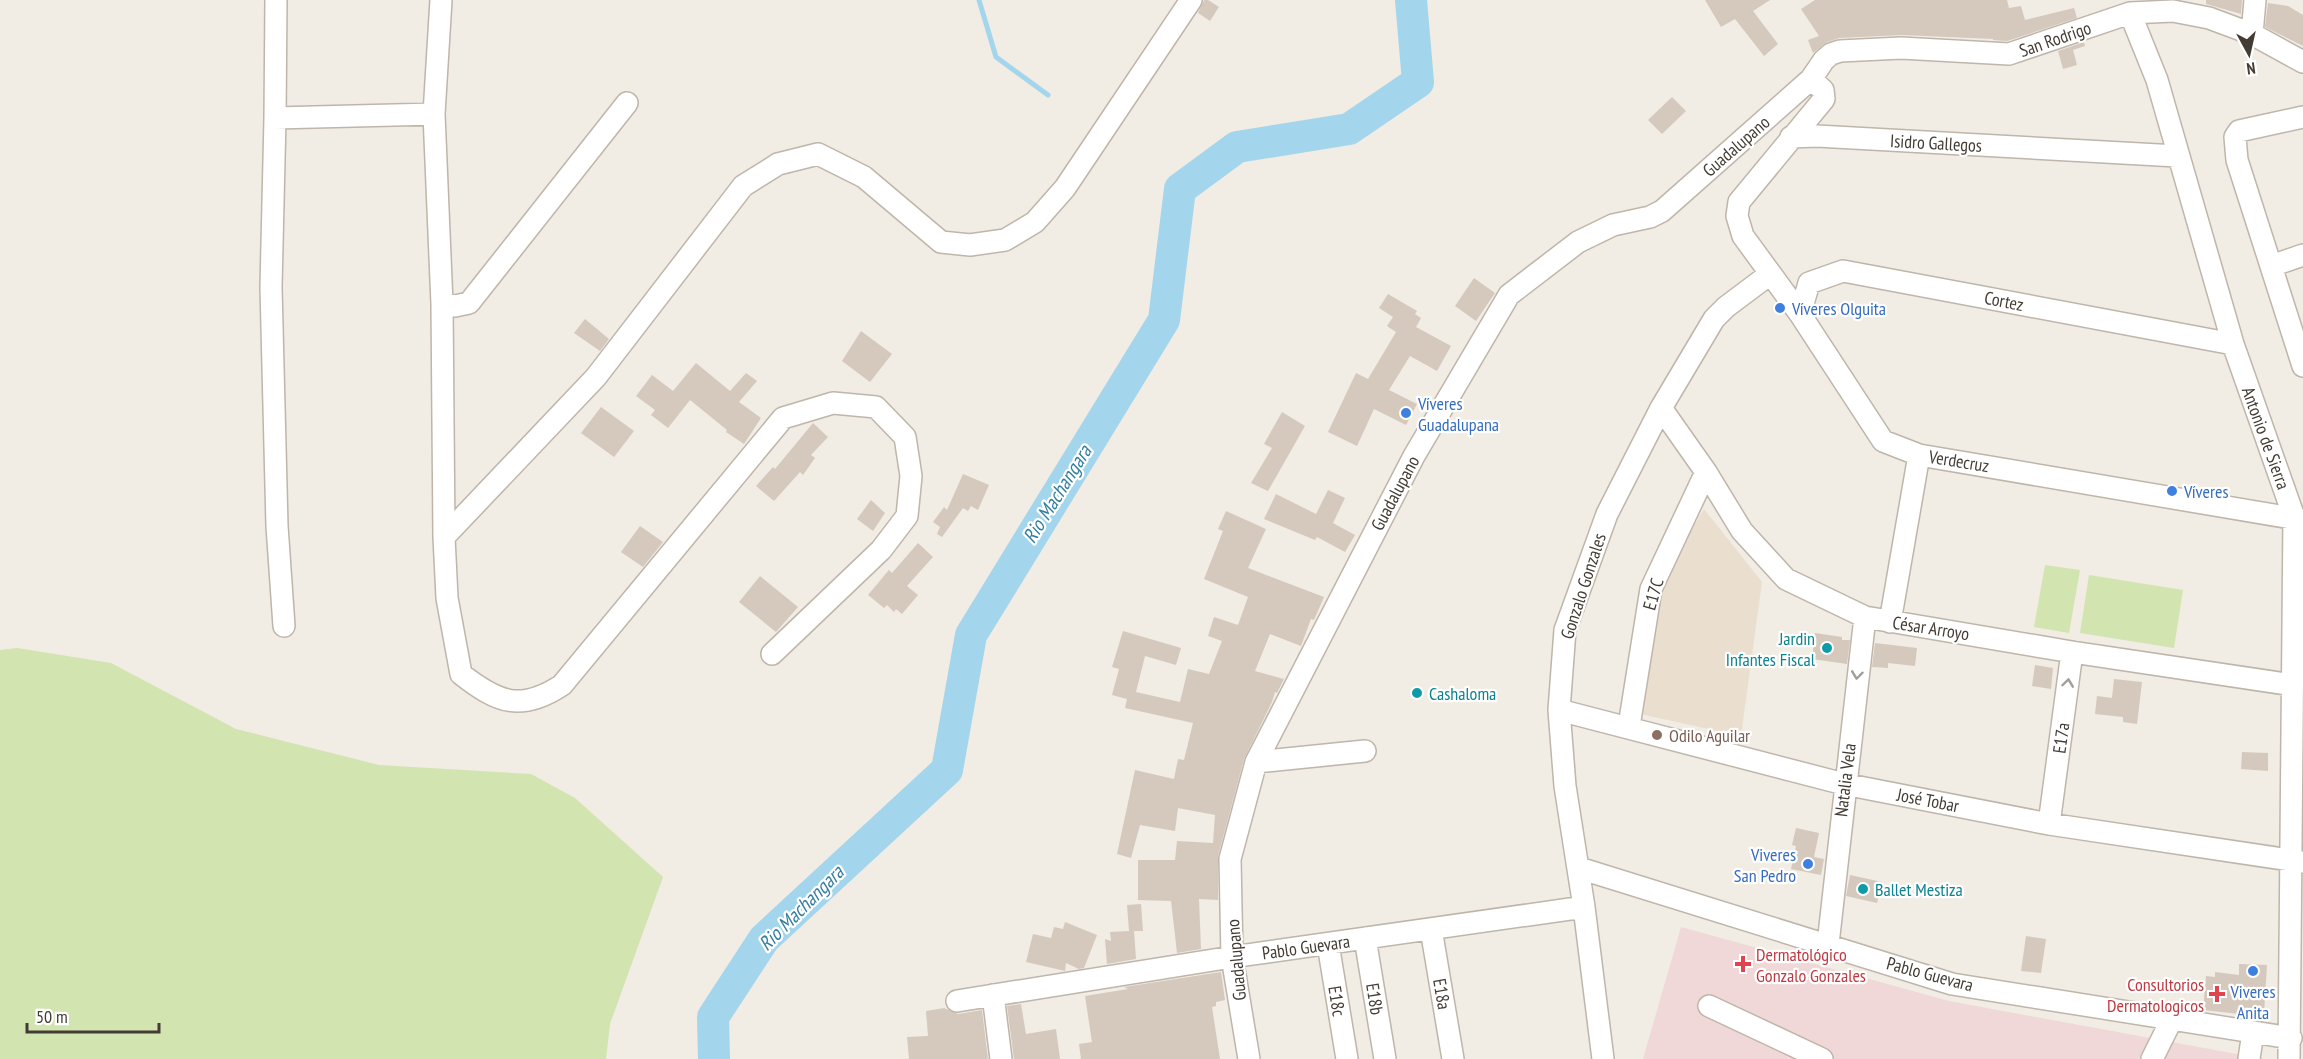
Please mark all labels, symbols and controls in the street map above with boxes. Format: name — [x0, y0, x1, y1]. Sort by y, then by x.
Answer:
street label: San Rodrigo — [2016, 16, 2094, 62]
north arrow — [2219, 24, 2279, 84]
text: N — [2245, 58, 2257, 79]
street label: Guadalupano — [1698, 110, 1774, 181]
street label: Isidro Gallegos — [1890, 129, 1982, 157]
street label: Cortez — [1982, 286, 2026, 316]
place label: Víveres Olguita — [1791, 297, 1886, 320]
marker: Víveres Olguita — [1773, 301, 1787, 315]
street label: Antonio de Sierra — [2237, 384, 2295, 492]
place label: Víveres Guadalupana — [1417, 392, 1499, 436]
marker: Víveres Guadalupana — [1399, 406, 1413, 420]
water label: Rio Machangara — [1017, 439, 1098, 548]
street label: Verdecruz — [1926, 445, 1991, 477]
street label: Guadalupano — [1366, 451, 1424, 534]
place label: Víveres — [2183, 480, 2228, 503]
marker: Víveres — [2165, 484, 2179, 498]
street label: Gonzalo Gonzales — [1555, 530, 1611, 642]
street label: E17C — [1638, 575, 1668, 613]
street label: César Arroyo — [1891, 611, 1971, 645]
place label: Jardin Infantes Fiscal — [1726, 627, 1816, 671]
marker: Jardin Infantes Fiscal — [1820, 641, 1834, 655]
one-way arrow — [1852, 670, 1864, 680]
one-way arrow — [2061, 678, 2074, 687]
place label: Cashaloma — [1429, 682, 1496, 705]
marker: Cashaloma — [1410, 686, 1424, 700]
street label: E17a — [2047, 721, 2075, 755]
place label: Odilo Aguilar — [1669, 724, 1750, 747]
marker: Odilo Aguilar — [1650, 728, 1664, 742]
street label: Natalia Vela — [1829, 742, 1861, 818]
street label: José Tobar — [1894, 783, 1961, 817]
place label: Viveres San Pedro — [1734, 843, 1796, 887]
marker: Viveres San Pedro — [1801, 857, 1815, 871]
water label: Rio Machangara — [753, 859, 850, 956]
place label: Ballet Mestiza — [1875, 878, 1963, 901]
marker: Ballet Mestiza — [1856, 882, 1870, 896]
street label: Guadalupano — [1221, 918, 1251, 1002]
street label: Pablo Guevara — [1261, 929, 1351, 965]
place label: Dermatológico Gonzalo Gonzales — [1756, 943, 1866, 987]
street label: Pablo Guevara — [1884, 951, 1976, 997]
marker: Dermatológico Gonzalo Gonzales — [1734, 955, 1752, 973]
marker: Viveres Anita — [2246, 964, 2260, 978]
place label: Consultorios Dermatologicos — [2107, 973, 2204, 1017]
street label: E18a — [1428, 977, 1456, 1011]
place label: Viveres Anita — [2229, 980, 2276, 1024]
street label: E18b — [1361, 982, 1389, 1017]
street label: E18c — [1323, 984, 1351, 1018]
marker: Consultorios Dermatologicos — [2208, 985, 2226, 1003]
scale bar — [27, 996, 159, 1034]
text: 50 m — [36, 1005, 68, 1028]

